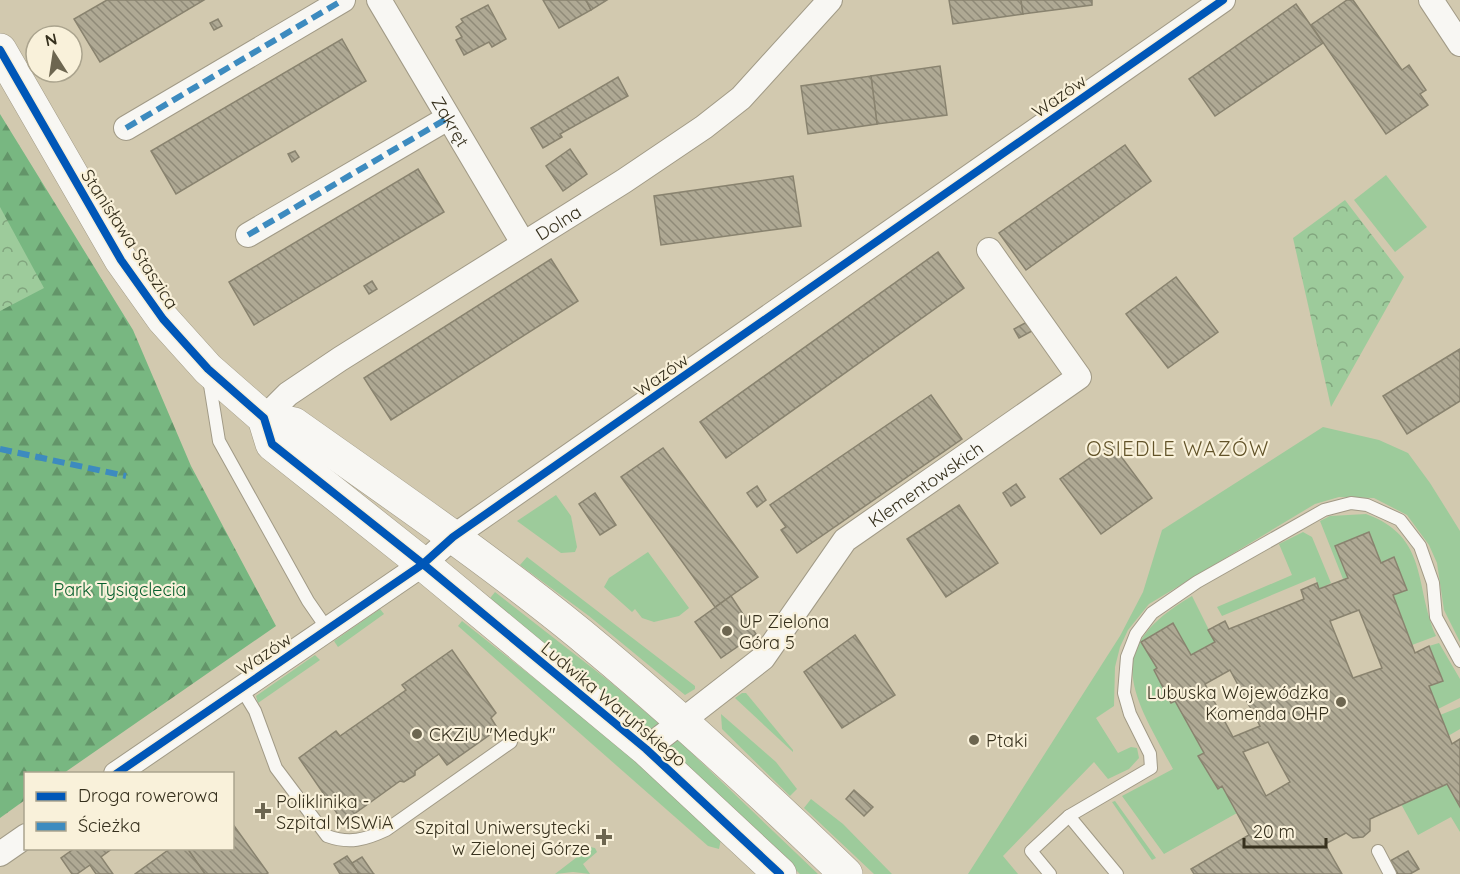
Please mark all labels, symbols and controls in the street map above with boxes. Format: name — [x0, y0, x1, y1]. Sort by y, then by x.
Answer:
north arrow — [24, 24, 84, 84]
text: N — [43, 28, 59, 50]
street label: Wazów — [1027, 69, 1091, 123]
street label: Zakręt — [427, 92, 475, 151]
street label: Stanisława Staszica — [76, 165, 184, 313]
street label: Dolna — [531, 199, 585, 245]
street label: Wazów — [629, 348, 693, 402]
street label: Klementowskich — [863, 436, 988, 532]
district label: OSIEDLE WAZÓW — [1086, 436, 1270, 461]
park label: Park Tysiąclecia — [54, 578, 187, 601]
place label: UP Zielona Góra 5 — [739, 610, 829, 654]
marker: UP Zielona Góra 5 — [720, 624, 734, 638]
street label: Wazów — [232, 627, 296, 681]
street label: Ludwika Waryńskiego — [537, 636, 691, 772]
place label: Lubuska Wojewódzka Komenda OHP — [1147, 681, 1329, 725]
marker: Lubuska Wojewódzka Komenda OHP — [1334, 695, 1348, 709]
place label: CKZiU "Medyk" — [429, 723, 556, 746]
marker: CKZiU "Medyk" — [410, 727, 424, 741]
place label: Ptaki — [986, 729, 1028, 752]
marker: Ptaki — [967, 733, 981, 747]
legend — [24, 772, 234, 850]
text: Droga rowerowa — [78, 784, 218, 807]
place label: Poliklinika - Szpital MSWiA — [276, 790, 394, 834]
marker: Poliklinika - Szpital MSWiA — [254, 802, 272, 820]
scale bar — [1244, 811, 1326, 849]
text: Ścieżka — [78, 814, 141, 837]
place label: Szpital Uniwersytecki w Zielonej Górze — [415, 816, 590, 860]
text: 20 m — [1253, 820, 1295, 843]
marker: Szpital Uniwersytecki w Zielonej Górze — [595, 828, 613, 846]

